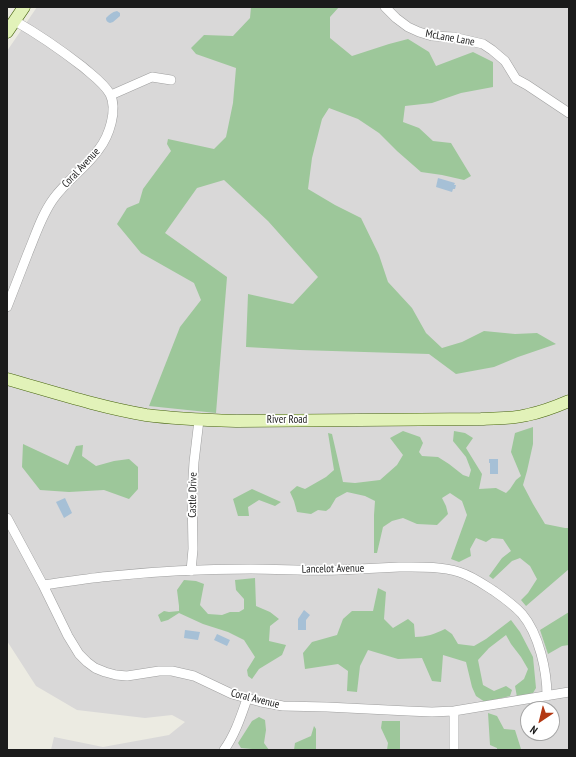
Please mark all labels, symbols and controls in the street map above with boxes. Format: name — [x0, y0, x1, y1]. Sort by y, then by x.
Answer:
street label: McLane Lane — [424, 27, 476, 49]
street label: Coral Avenue — [59, 145, 103, 191]
street label: River Road — [267, 413, 307, 427]
street label: Castle Drive — [186, 472, 200, 518]
street label: Lancelot Avenue — [302, 562, 364, 576]
street label: Coral Avenue — [229, 687, 281, 711]
north arrow — [520, 701, 560, 741]
text: N — [527, 723, 540, 737]

